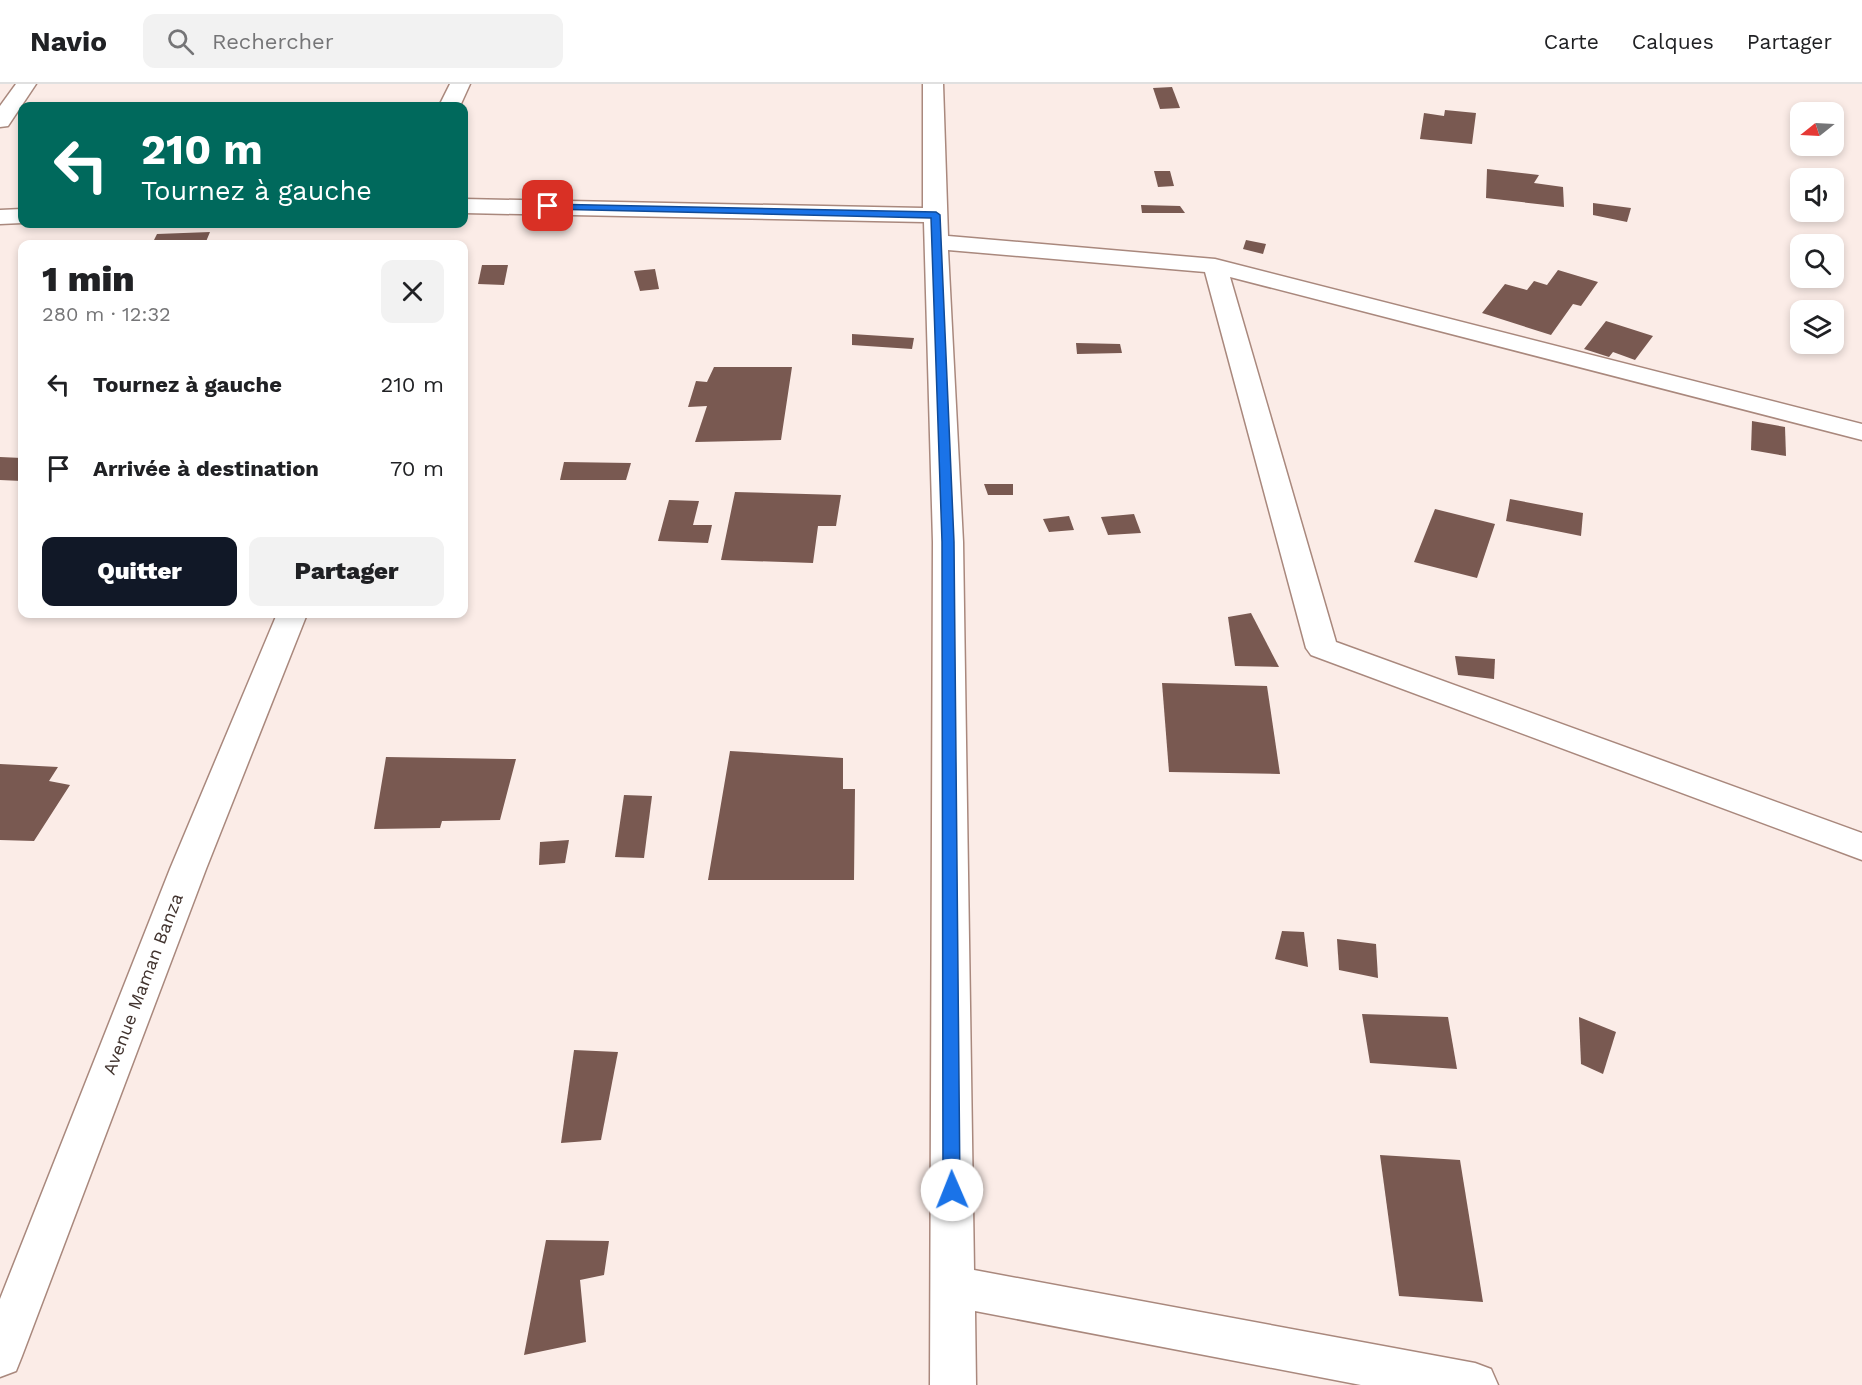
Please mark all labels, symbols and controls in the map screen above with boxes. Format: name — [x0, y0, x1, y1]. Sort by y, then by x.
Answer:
search box — [143, 14, 563, 68]
text: Navio — [30, 25, 107, 58]
icon: search — [164, 25, 197, 58]
text: Rechercher — [212, 29, 334, 54]
text: Carte — [1544, 29, 1599, 54]
text: Calques — [1632, 29, 1714, 54]
text: Partager — [1747, 29, 1832, 54]
north arrow — [1790, 102, 1844, 156]
map controls — [1790, 102, 1844, 354]
text: 210 m — [141, 125, 263, 174]
icon: left — [42, 126, 120, 204]
button: sound — [1790, 168, 1844, 222]
text: Tournez à gauche — [141, 175, 372, 207]
pin — [522, 180, 573, 231]
icon: arrive — [531, 189, 564, 222]
button: search — [1790, 234, 1844, 288]
text: 1 min — [42, 258, 135, 300]
button: close — [381, 260, 444, 323]
button: layers — [1790, 300, 1844, 354]
text: 280 m · 12:32 — [42, 302, 171, 326]
icon: left — [42, 368, 75, 401]
text: Tournez à gauche — [93, 372, 282, 397]
text: 210 m — [380, 372, 444, 397]
icon: arrive — [42, 452, 75, 485]
text: Arrivée à destination — [93, 456, 319, 481]
text: 70 m — [390, 456, 444, 481]
button: Quitter — [42, 537, 237, 606]
button: Partager — [249, 537, 444, 606]
street label: Avenue Maman Banza — [98, 890, 187, 1078]
position arrow — [920, 1158, 984, 1222]

